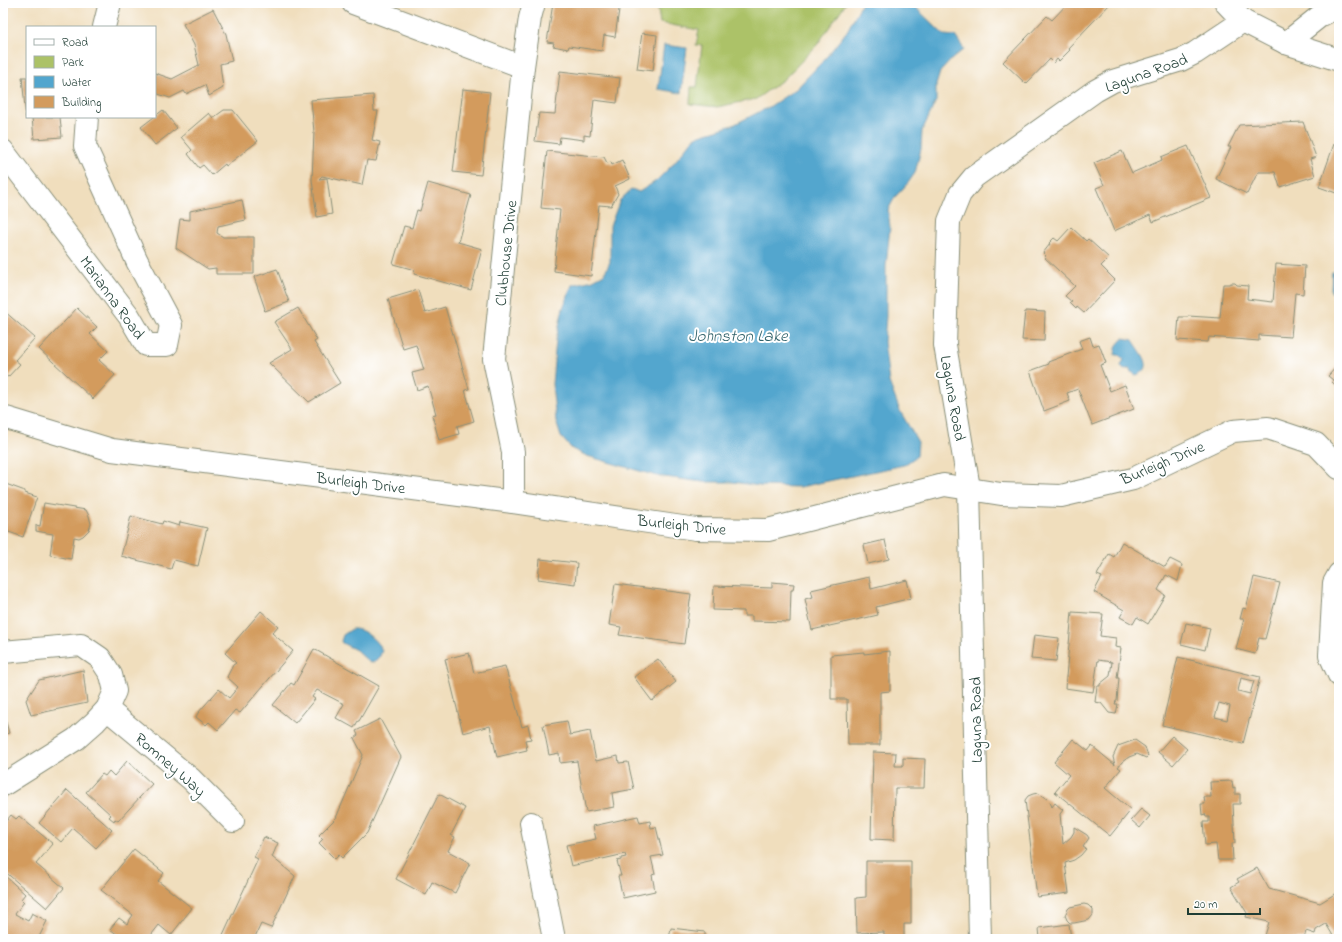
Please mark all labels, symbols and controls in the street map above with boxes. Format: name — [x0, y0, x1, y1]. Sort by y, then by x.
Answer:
legend — [26, 26, 156, 118]
text: Road — [62, 34, 88, 52]
street label: Laguna Road — [1102, 48, 1191, 100]
text: Park — [62, 54, 84, 72]
text: Water — [62, 74, 91, 92]
text: Building — [61, 94, 101, 113]
street label: Clubhouse Drive — [489, 198, 525, 307]
street label: Marianna Road — [73, 251, 150, 345]
water label: Johnston Lake — [688, 324, 789, 349]
street label: Laguna Road — [933, 354, 971, 443]
street label: Burleigh Drive — [1116, 435, 1209, 493]
street label: Burleigh Drive — [314, 467, 407, 501]
street label: Burleigh Drive — [635, 509, 728, 543]
street label: Laguna Road — [964, 677, 990, 763]
street label: Romney Way — [129, 728, 211, 803]
scale bar — [1188, 890, 1260, 916]
text: 20 m — [1194, 896, 1217, 914]

